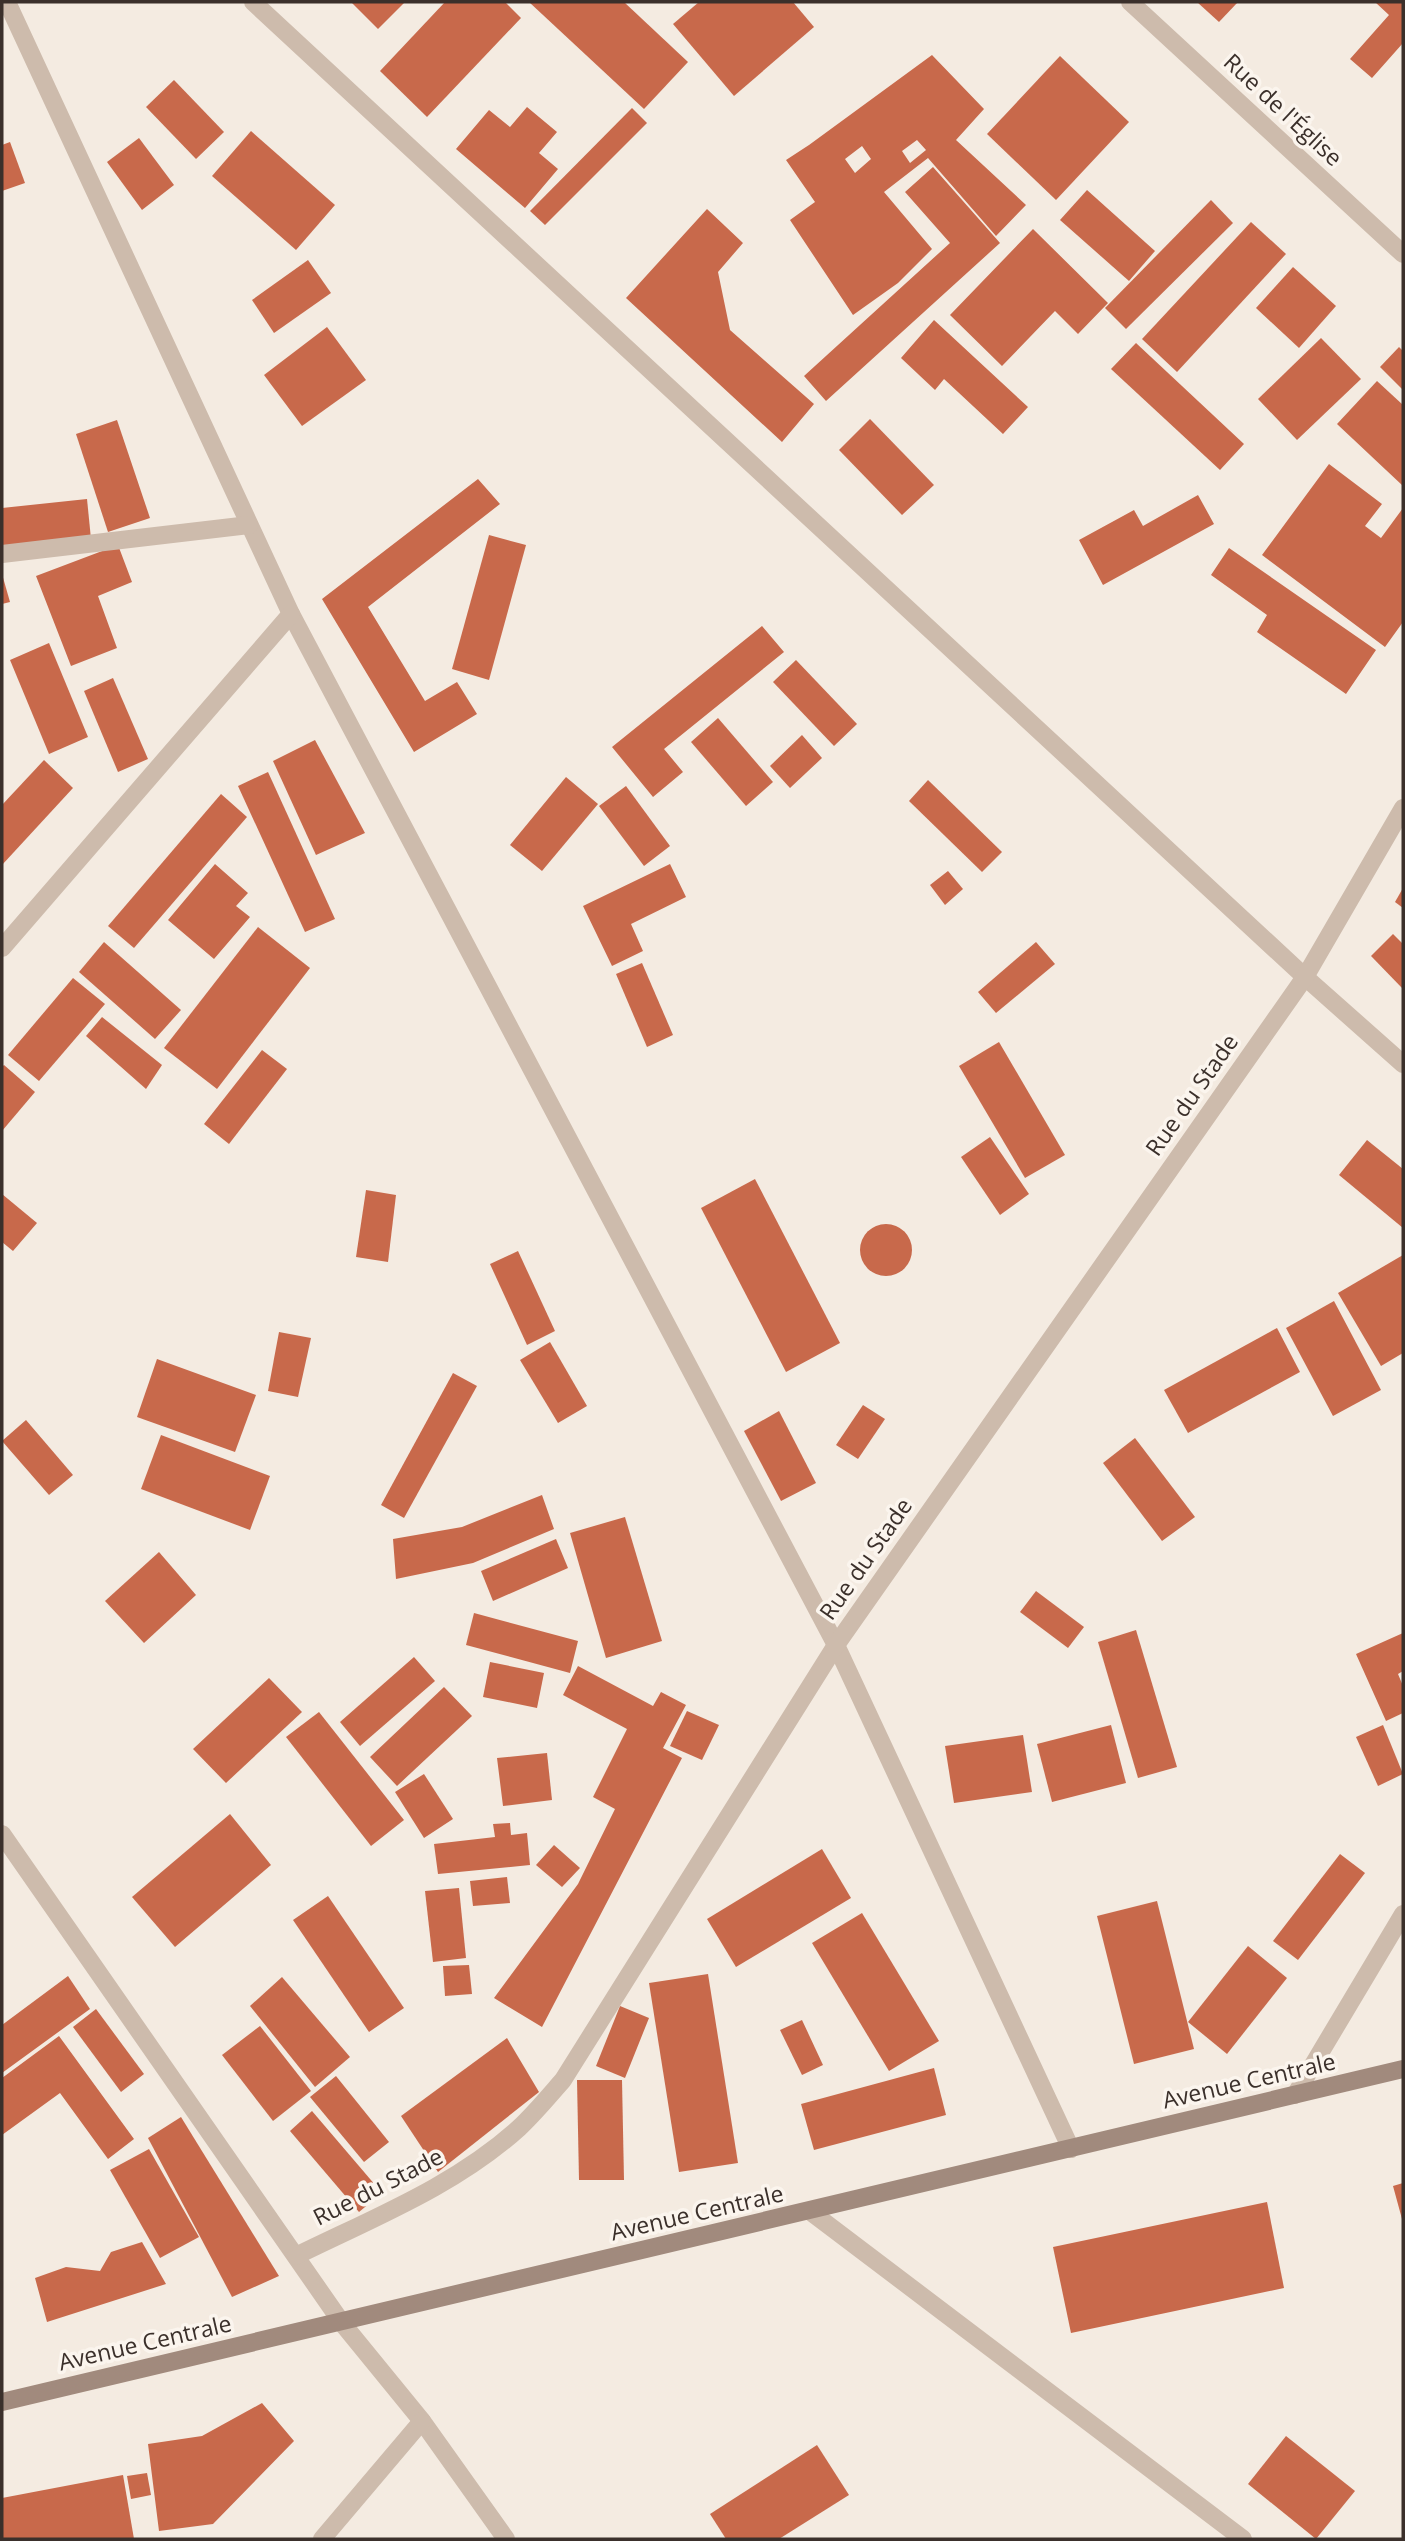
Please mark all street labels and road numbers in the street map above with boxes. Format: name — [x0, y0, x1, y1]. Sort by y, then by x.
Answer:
street label: Rue de l'Église — [1217, 46, 1350, 173]
street label: Rue du Stade — [1137, 1027, 1245, 1162]
street label: Rue du Stade — [811, 1491, 919, 1626]
street label: Avenue Centrale — [1159, 2045, 1338, 2115]
street label: Rue du Stade — [307, 2140, 448, 2233]
street label: Avenue Centrale — [607, 2177, 786, 2247]
street label: Avenue Centrale — [55, 2307, 234, 2377]

